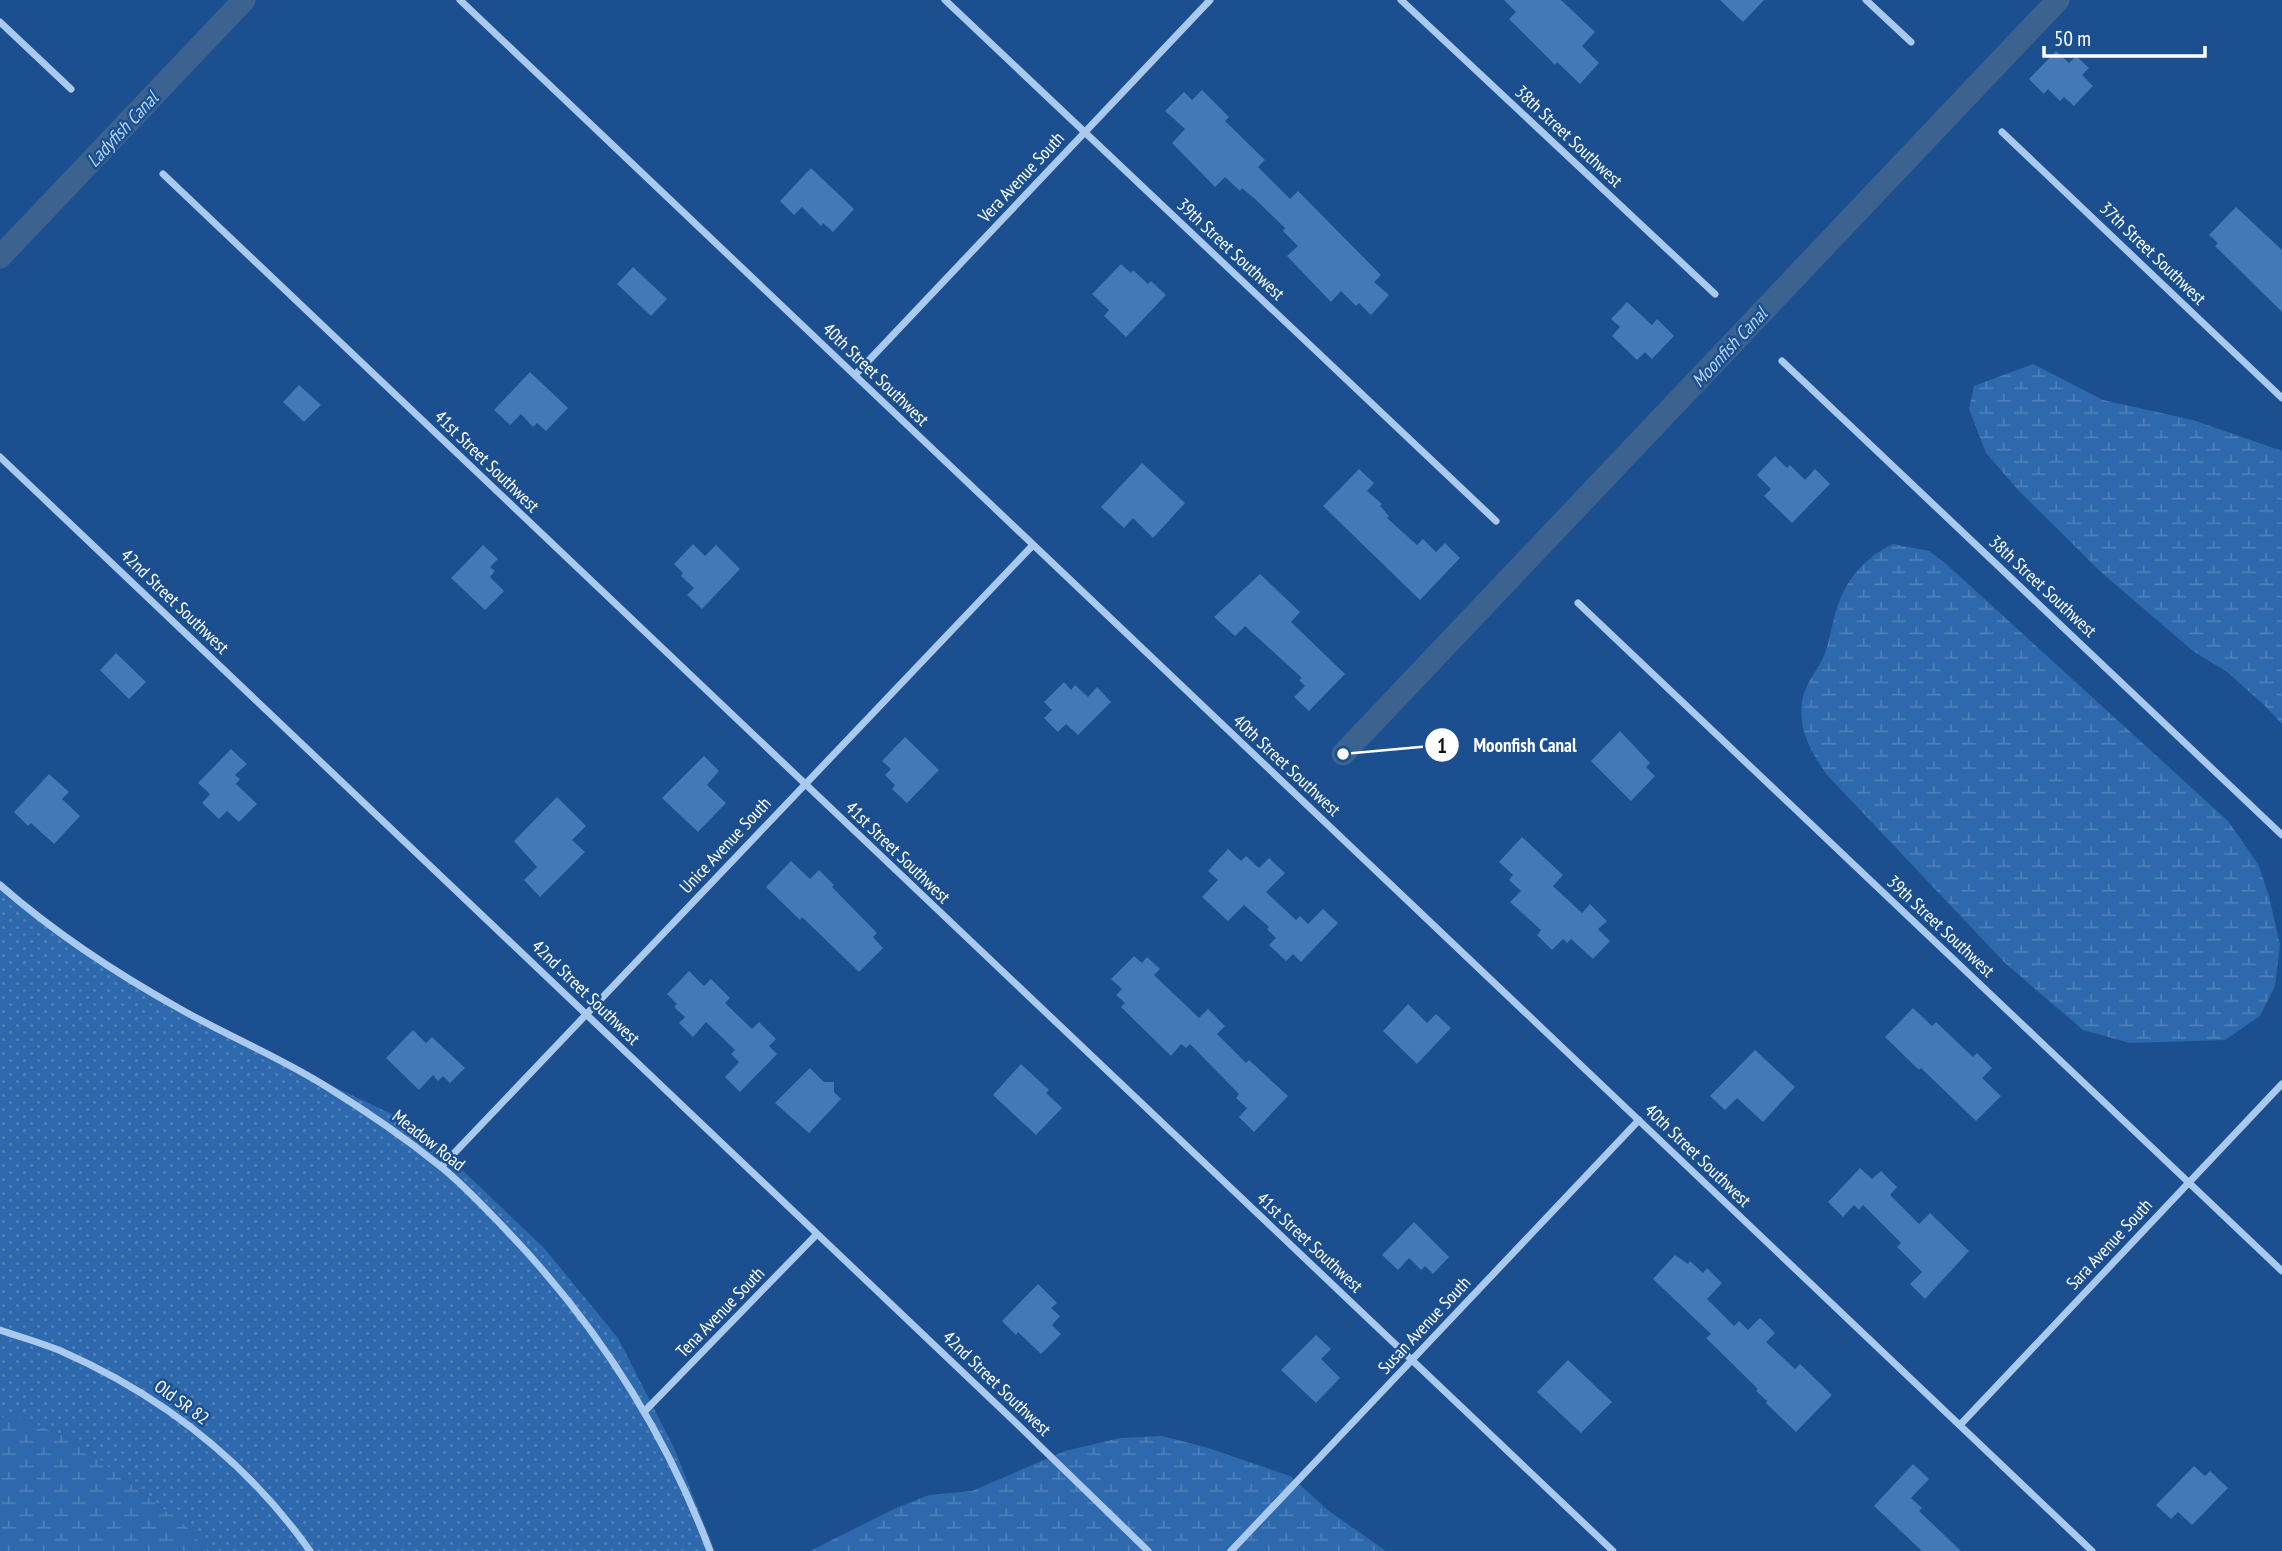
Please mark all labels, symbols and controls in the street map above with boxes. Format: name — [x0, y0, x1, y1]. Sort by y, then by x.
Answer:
scale bar — [2044, 14, 2205, 58]
text: 50 m — [2054, 25, 2091, 52]
street label: 38th Street Southwest — [1510, 80, 1628, 192]
water label: Ladyfish Canal — [81, 85, 164, 172]
street label: Vera Avenue South — [972, 127, 1069, 228]
street label: 39th Street Southwest — [1172, 193, 1290, 305]
street label: 37th Street Southwest — [2095, 196, 2211, 310]
water label: Moonfish Canal — [1686, 301, 1773, 392]
street label: 40th Street Southwest — [818, 317, 934, 431]
street label: 41st Street Southwest — [430, 405, 544, 517]
street label: 38th Street Southwest — [1984, 530, 2102, 642]
street label: 42nd Street Southwest — [116, 543, 234, 659]
street label: 40th Street Southwest — [1228, 709, 1346, 821]
callout: Moonfish Canal — [1424, 725, 1591, 765]
text: 1 — [1437, 732, 1447, 759]
text: Moonfish Canal — [1473, 733, 1577, 757]
street label: Unice Avenue South — [674, 792, 776, 898]
street label: 41st Street Southwest — [841, 796, 955, 908]
street label: 39th Street Southwest — [1882, 870, 2000, 982]
street label: 42nd Street Southwest — [527, 934, 645, 1050]
street label: 40th Street Southwest — [1640, 1098, 1756, 1212]
street label: Meadow Road — [388, 1104, 470, 1176]
street label: 41st Street Southwest — [1252, 1187, 1368, 1297]
street label: Sara Avenue South — [2061, 1194, 2157, 1294]
street label: Tena Avenue South — [671, 1262, 769, 1362]
street label: Susan Avenue South — [1373, 1271, 1475, 1379]
street label: 42nd Street Southwest — [938, 1325, 1056, 1441]
street label: Old SR 82 — [150, 1374, 214, 1430]

